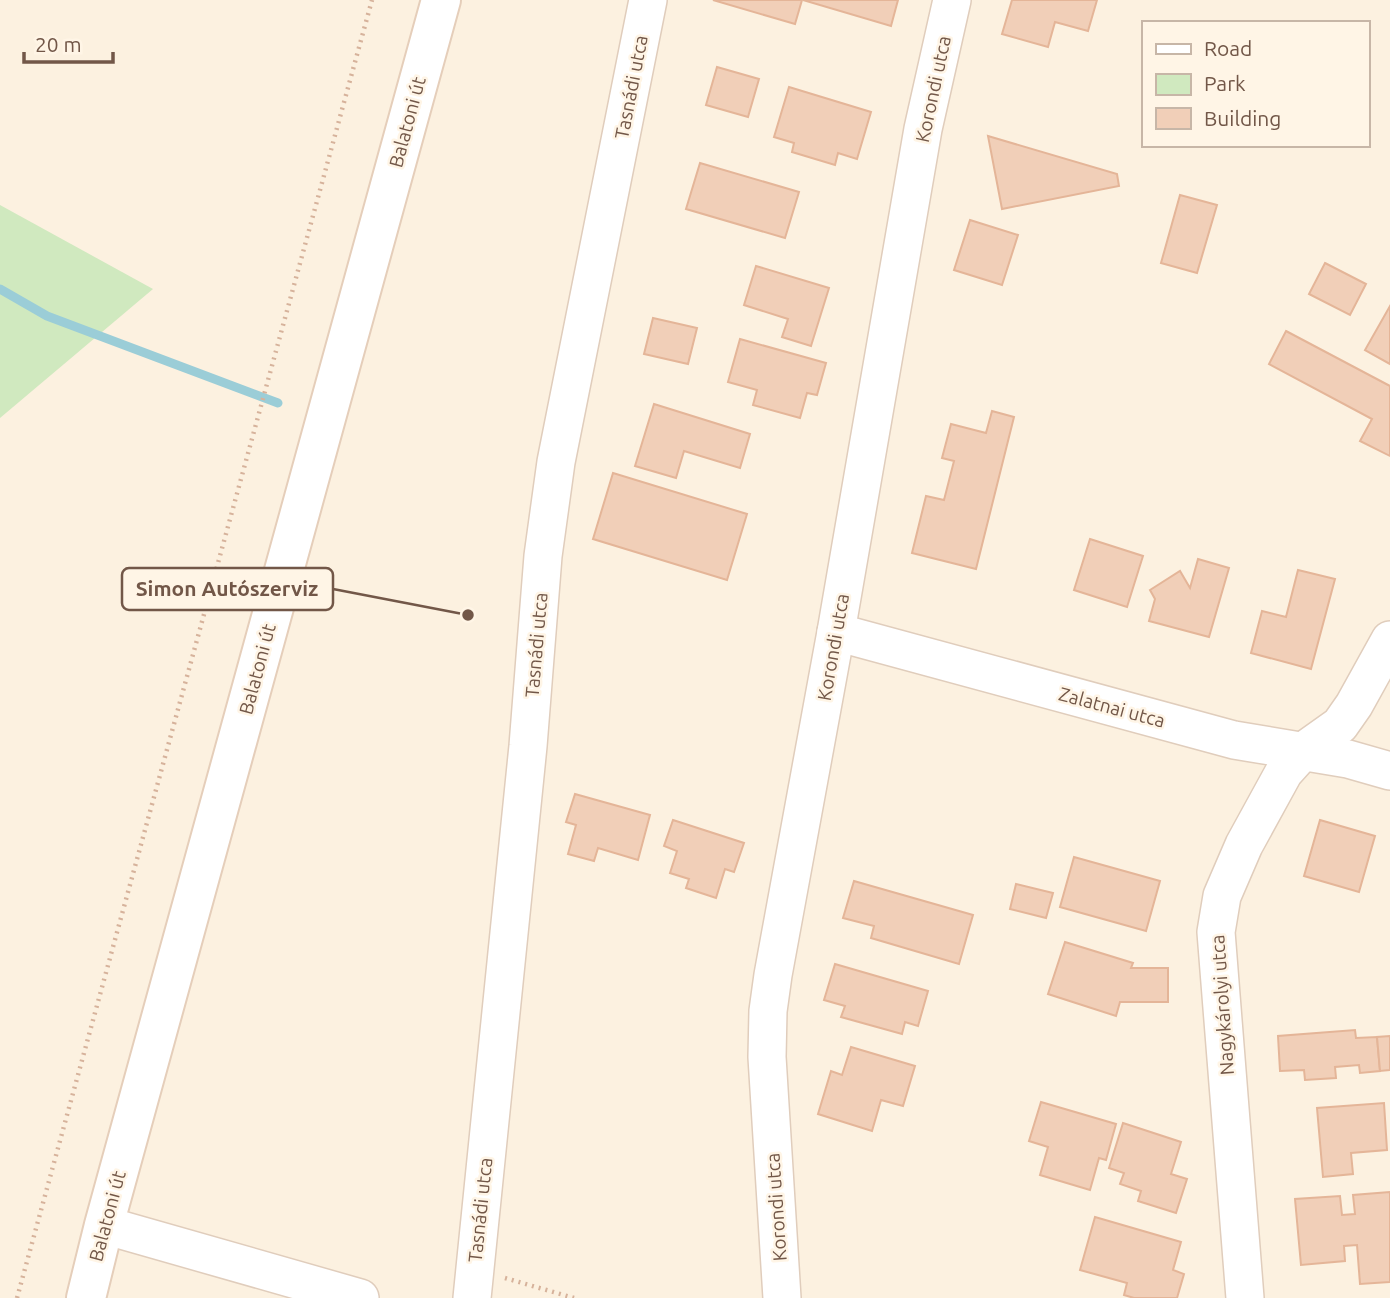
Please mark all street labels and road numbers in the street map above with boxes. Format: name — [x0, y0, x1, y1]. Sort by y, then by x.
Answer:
street label: Tasnádi utca — [610, 33, 652, 141]
street label: Korondi utca — [911, 34, 955, 144]
street label: Balatoni út — [384, 74, 430, 170]
street label: Tasnádi utca — [520, 592, 552, 698]
street label: Korondi utca — [813, 592, 853, 702]
street label: Balatoni út — [234, 621, 280, 717]
street label: Zalatnai utca — [1056, 682, 1168, 732]
street label: Nagykárolyi utca — [1206, 934, 1238, 1076]
street label: Korondi utca — [761, 1152, 791, 1262]
street label: Tasnádi utca — [464, 1156, 496, 1264]
street label: Balatoni út — [84, 1168, 130, 1264]

